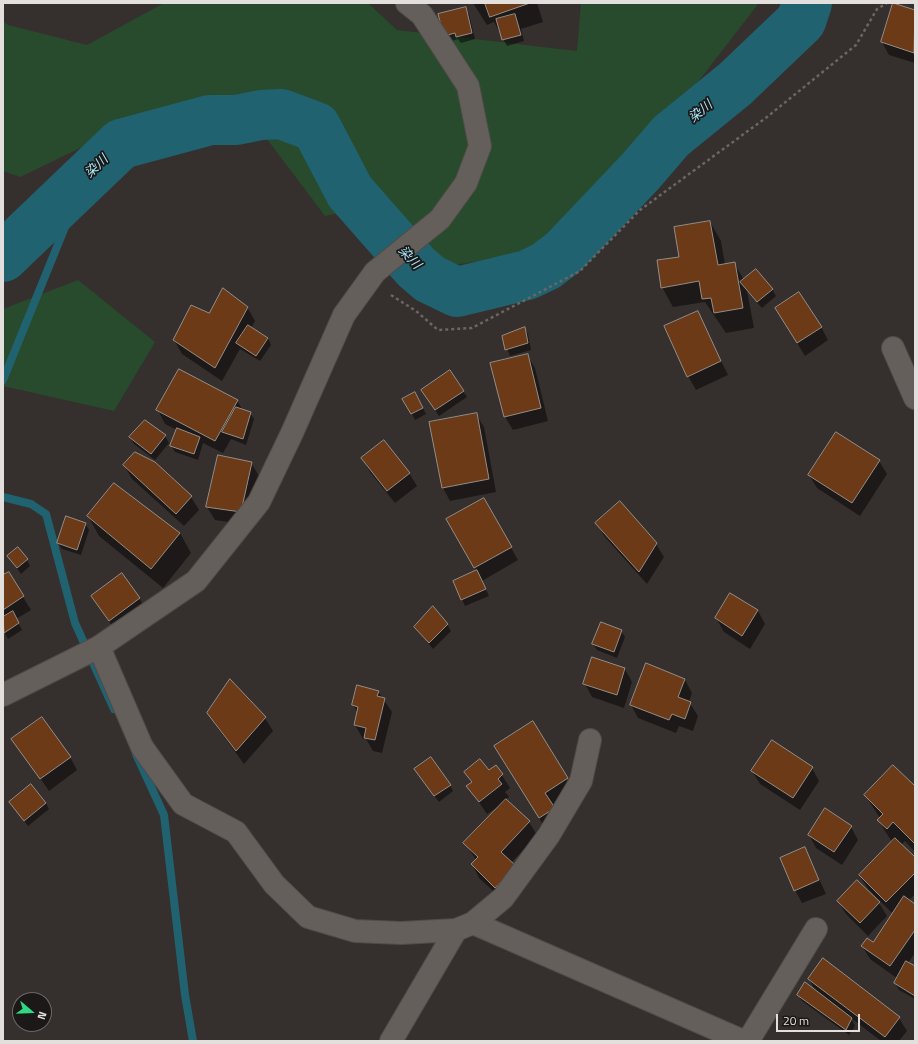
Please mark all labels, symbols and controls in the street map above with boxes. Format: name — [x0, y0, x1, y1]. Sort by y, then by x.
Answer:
water label: 染川 — [686, 98, 716, 126]
water label: 染川 — [82, 152, 112, 182]
water label: 染川 — [394, 243, 424, 273]
north arrow — [12, 992, 52, 1032]
scale bar — [778, 1006, 862, 1032]
text: N — [34, 1009, 51, 1022]
text: 20 m — [783, 1011, 809, 1030]

